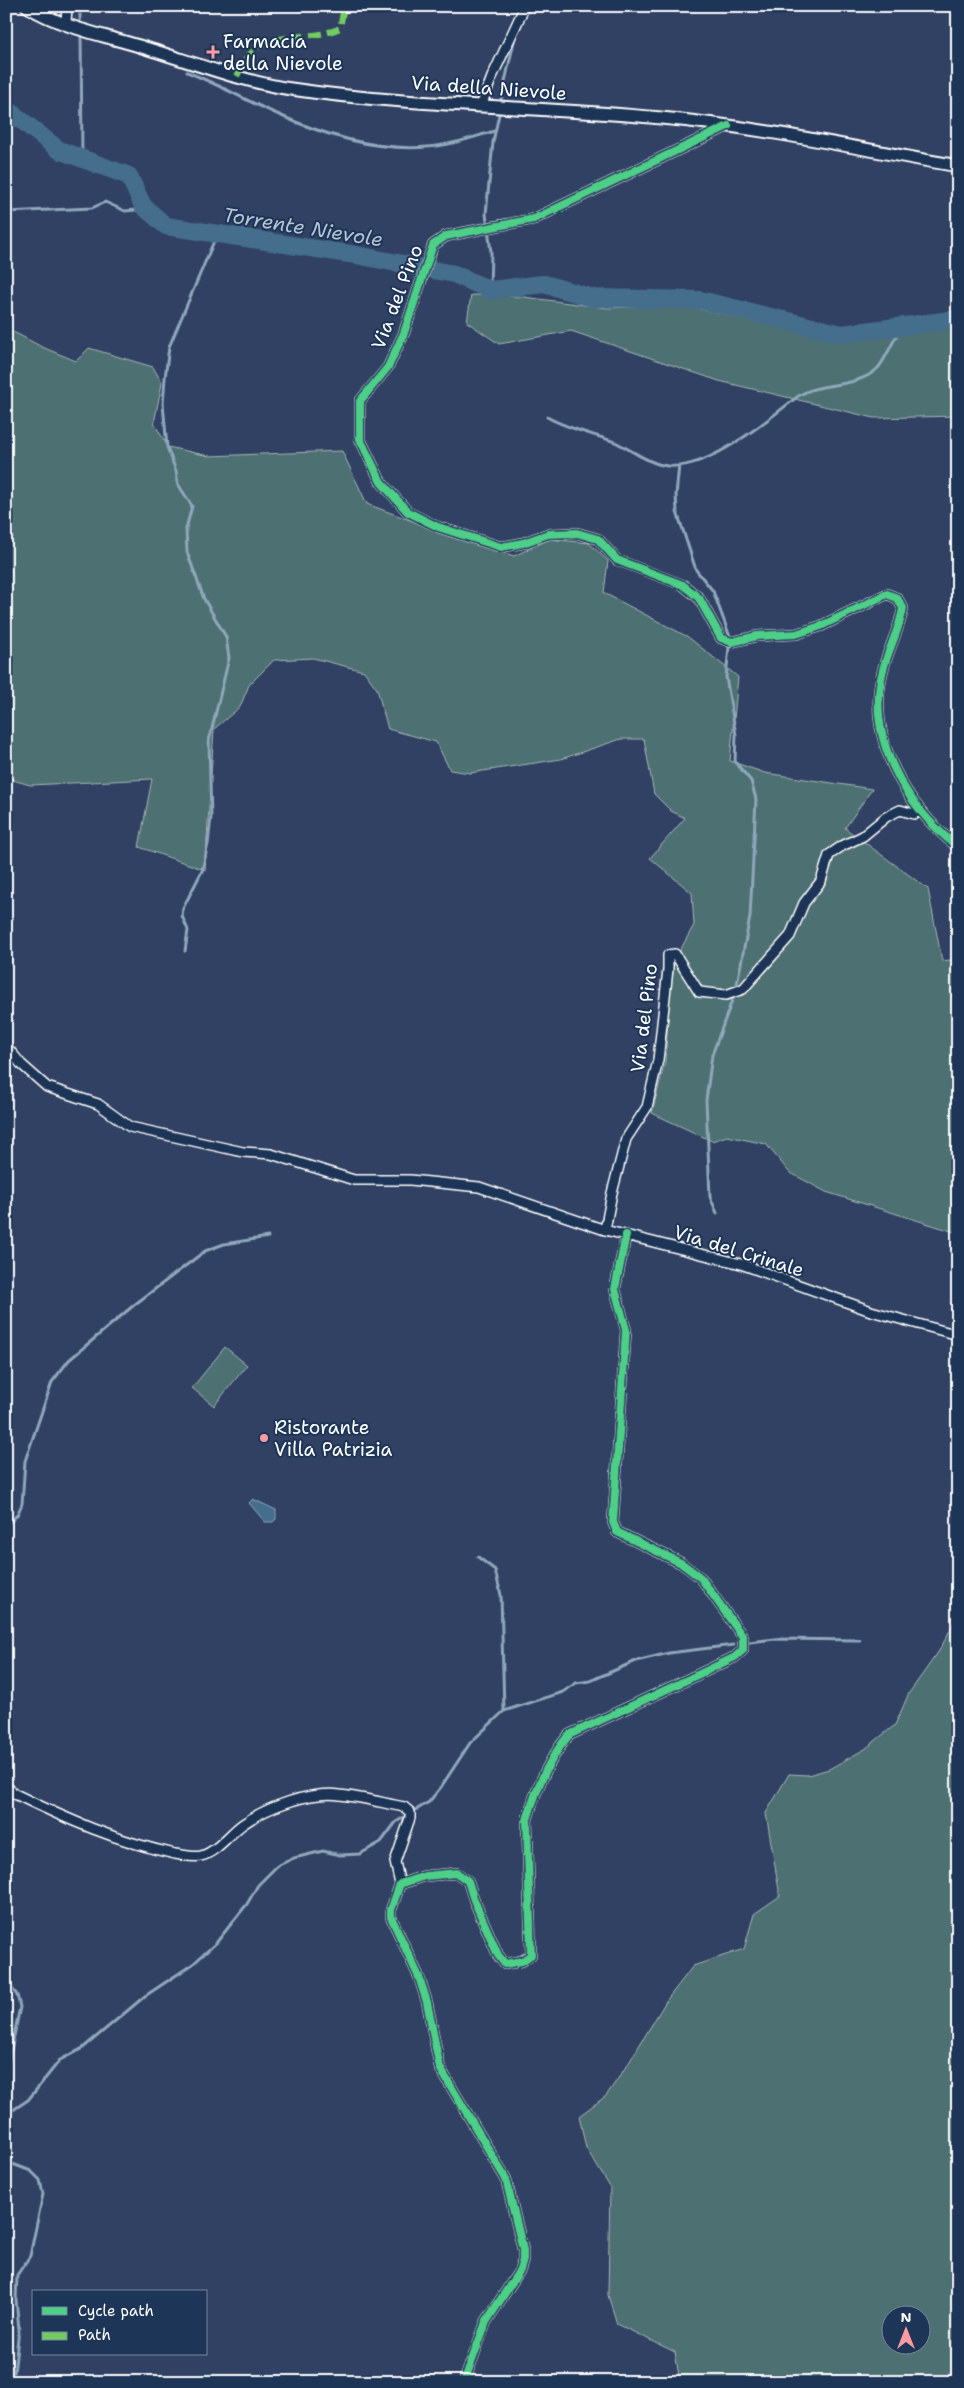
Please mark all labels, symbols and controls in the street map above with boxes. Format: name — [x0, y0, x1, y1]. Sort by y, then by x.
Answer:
place label: Farmacia della Nievole — [223, 29, 343, 76]
marker: Farmacia della Nievole — [207, 46, 219, 58]
street label: Via della Nievole — [410, 70, 568, 106]
water label: Torrente Nievole — [221, 202, 385, 252]
street label: Via del Pino — [366, 241, 428, 353]
street label: Via del Pino — [625, 962, 663, 1074]
street label: Via del Crinale — [671, 1219, 807, 1283]
place label: Ristorante Villa Patrizia — [274, 1415, 393, 1462]
marker: Ristorante Villa Patrizia — [258, 1432, 270, 1444]
legend — [32, 2290, 208, 2356]
text: Cycle path — [78, 2301, 154, 2321]
north arrow — [882, 2306, 932, 2356]
text: N — [900, 2308, 912, 2326]
text: Path — [78, 2325, 111, 2345]

